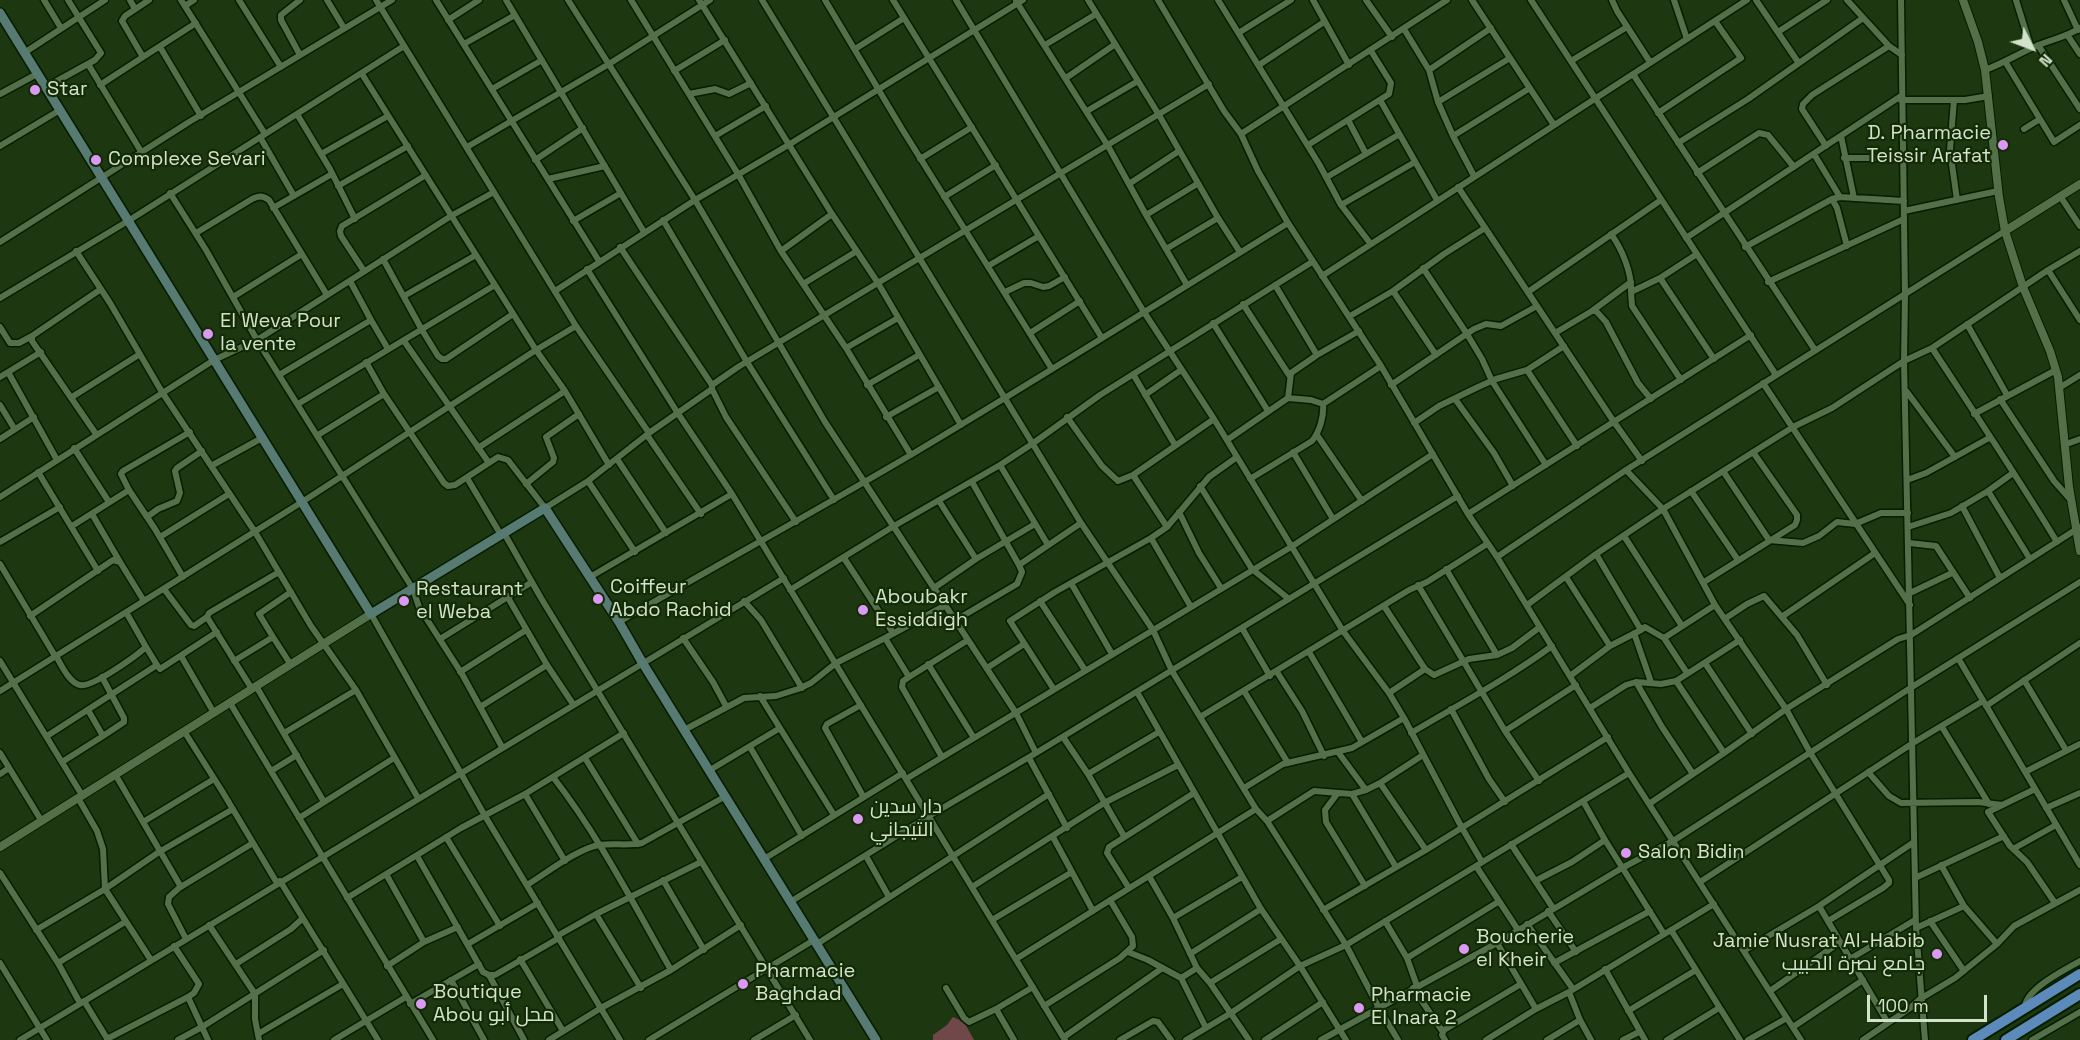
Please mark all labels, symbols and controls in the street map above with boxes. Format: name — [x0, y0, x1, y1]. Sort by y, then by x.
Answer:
north arrow — [2002, 18, 2062, 78]
text: N — [2034, 49, 2057, 71]
place label: Star — [47, 78, 87, 102]
marker: Star — [28, 83, 42, 97]
place label: D. Pharmacie Teissir Arafat — [1866, 122, 1991, 169]
marker: D. Pharmacie Teissir Arafat — [1996, 138, 2010, 152]
place label: Complexe Sevari — [108, 148, 266, 172]
marker: Complexe Sevari — [89, 153, 103, 167]
place label: El Weva Pour la vente — [220, 310, 341, 357]
marker: El Weva Pour la vente — [201, 327, 215, 341]
place label: Coiffeur Abdo Rachid — [610, 576, 732, 623]
place label: Restaurant el Weba — [416, 578, 523, 625]
place label: Aboubakr Essiddigh — [875, 586, 968, 633]
marker: Coiffeur Abdo Rachid — [591, 592, 605, 606]
marker: Restaurant el Weba — [397, 594, 411, 608]
marker: Aboubakr Essiddigh — [856, 603, 870, 617]
place label: دار سدين التيجاني — [870, 796, 942, 843]
marker: دار سدين التيجاني — [851, 812, 865, 826]
place label: Salon Bidin — [1638, 841, 1745, 865]
marker: Salon Bidin — [1619, 846, 1633, 860]
place label: Boucherie el Kheir — [1476, 926, 1574, 973]
place label: Jamie Nusrat Al-Habib جامع نصرة الحبيب — [1713, 930, 1925, 977]
marker: Boucherie el Kheir — [1457, 942, 1471, 956]
marker: Jamie Nusrat Al-Habib جامع نصرة الحبيب — [1930, 947, 1944, 961]
place label: Pharmacie Baghdad — [755, 960, 855, 1007]
marker: Pharmacie Baghdad — [736, 977, 750, 991]
place label: Boutique Abou محل أبو — [433, 981, 555, 1028]
scale bar — [1870, 983, 1990, 1021]
place label: Pharmacie El Inara 2 — [1371, 984, 1471, 1031]
text: 100 m — [1878, 994, 1929, 1017]
marker: Boutique Abou محل أبو — [414, 997, 428, 1011]
marker: Pharmacie El Inara 2 — [1352, 1001, 1366, 1015]

